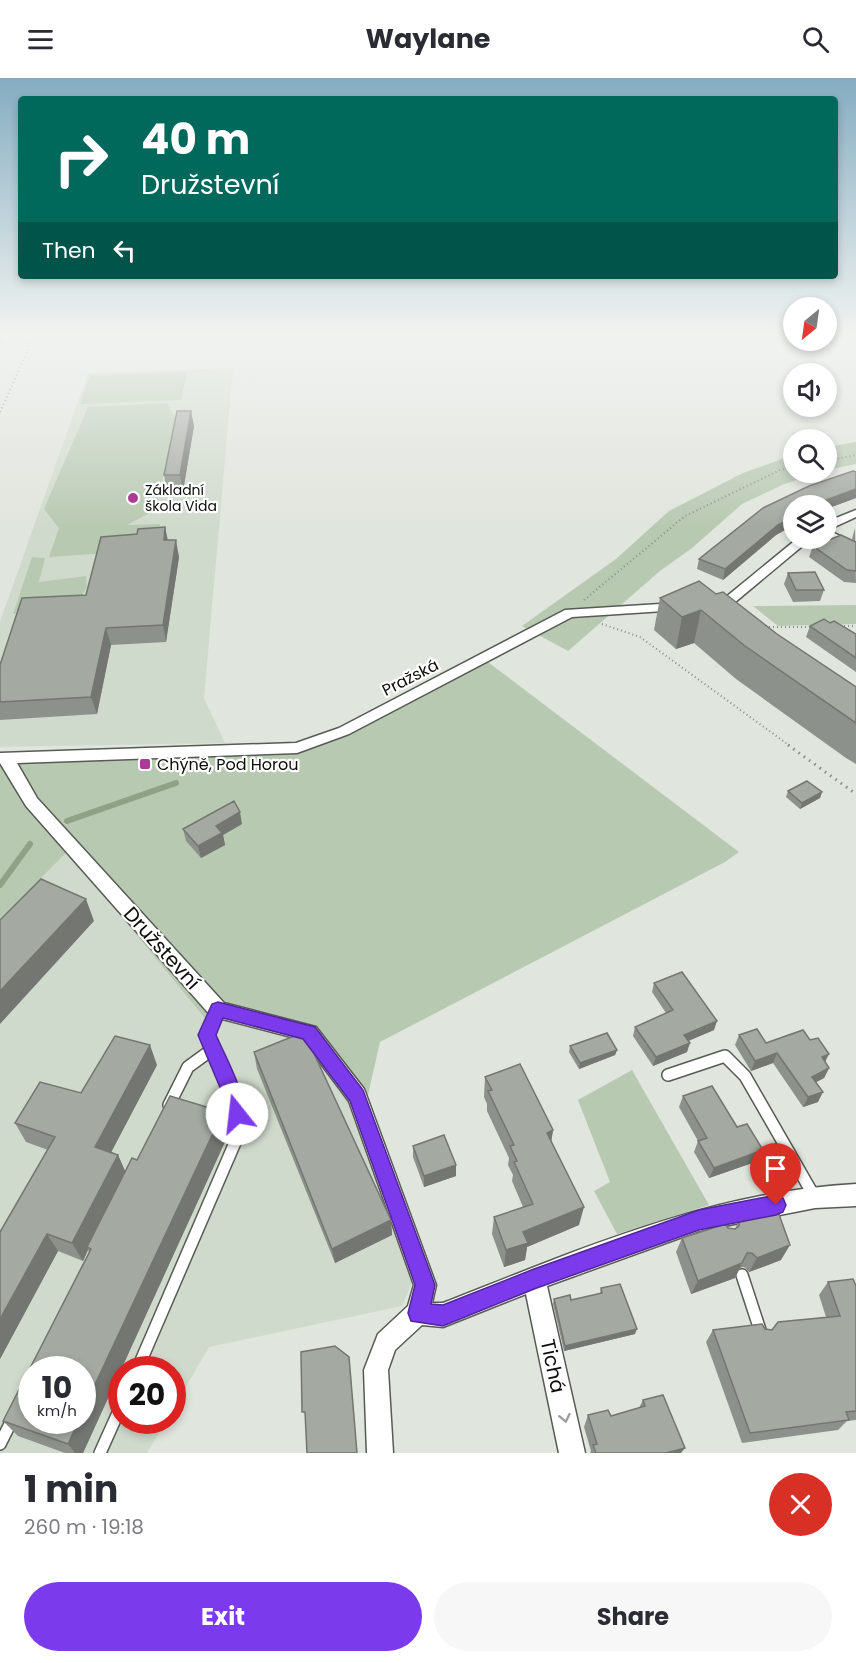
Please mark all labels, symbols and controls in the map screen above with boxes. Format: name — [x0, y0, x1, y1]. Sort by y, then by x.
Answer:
text: Waylane — [366, 20, 490, 57]
icon: menu — [24, 23, 57, 56]
icon: search — [799, 23, 832, 56]
text: 40 m — [141, 110, 250, 169]
icon: right — [42, 120, 120, 198]
text: Družstevní — [141, 166, 279, 203]
icon: left — [108, 234, 141, 267]
text: Then — [42, 235, 96, 266]
north arrow — [783, 297, 837, 351]
map controls — [783, 297, 837, 549]
button: sound — [783, 363, 837, 417]
button: search — [783, 429, 837, 483]
place label: Základní škola Vida — [145, 480, 217, 516]
marker: Základní škola Vida — [126, 491, 140, 505]
button: layers — [783, 495, 837, 549]
street label: Pražská — [378, 653, 443, 701]
place label: Chýně, Pod Horou — [157, 753, 299, 776]
marker: Chýně, Pod Horou — [138, 757, 152, 771]
street label: Družstevní — [117, 901, 207, 996]
position arrow — [205, 1082, 269, 1146]
pin — [750, 1143, 801, 1205]
icon: arrive — [759, 1152, 792, 1185]
street label: Tichá — [534, 1337, 572, 1395]
speed limit sign: 20 — [108, 1356, 186, 1434]
text: 10 — [42, 1366, 72, 1409]
text: km/h — [37, 1400, 77, 1421]
one-way arrow — [557, 1413, 570, 1423]
text: 1 min — [24, 1464, 118, 1515]
button: close — [769, 1473, 832, 1536]
text: 260 m · 19:18 — [24, 1513, 144, 1541]
button: Exit — [24, 1582, 422, 1651]
button: Share — [434, 1582, 832, 1651]

